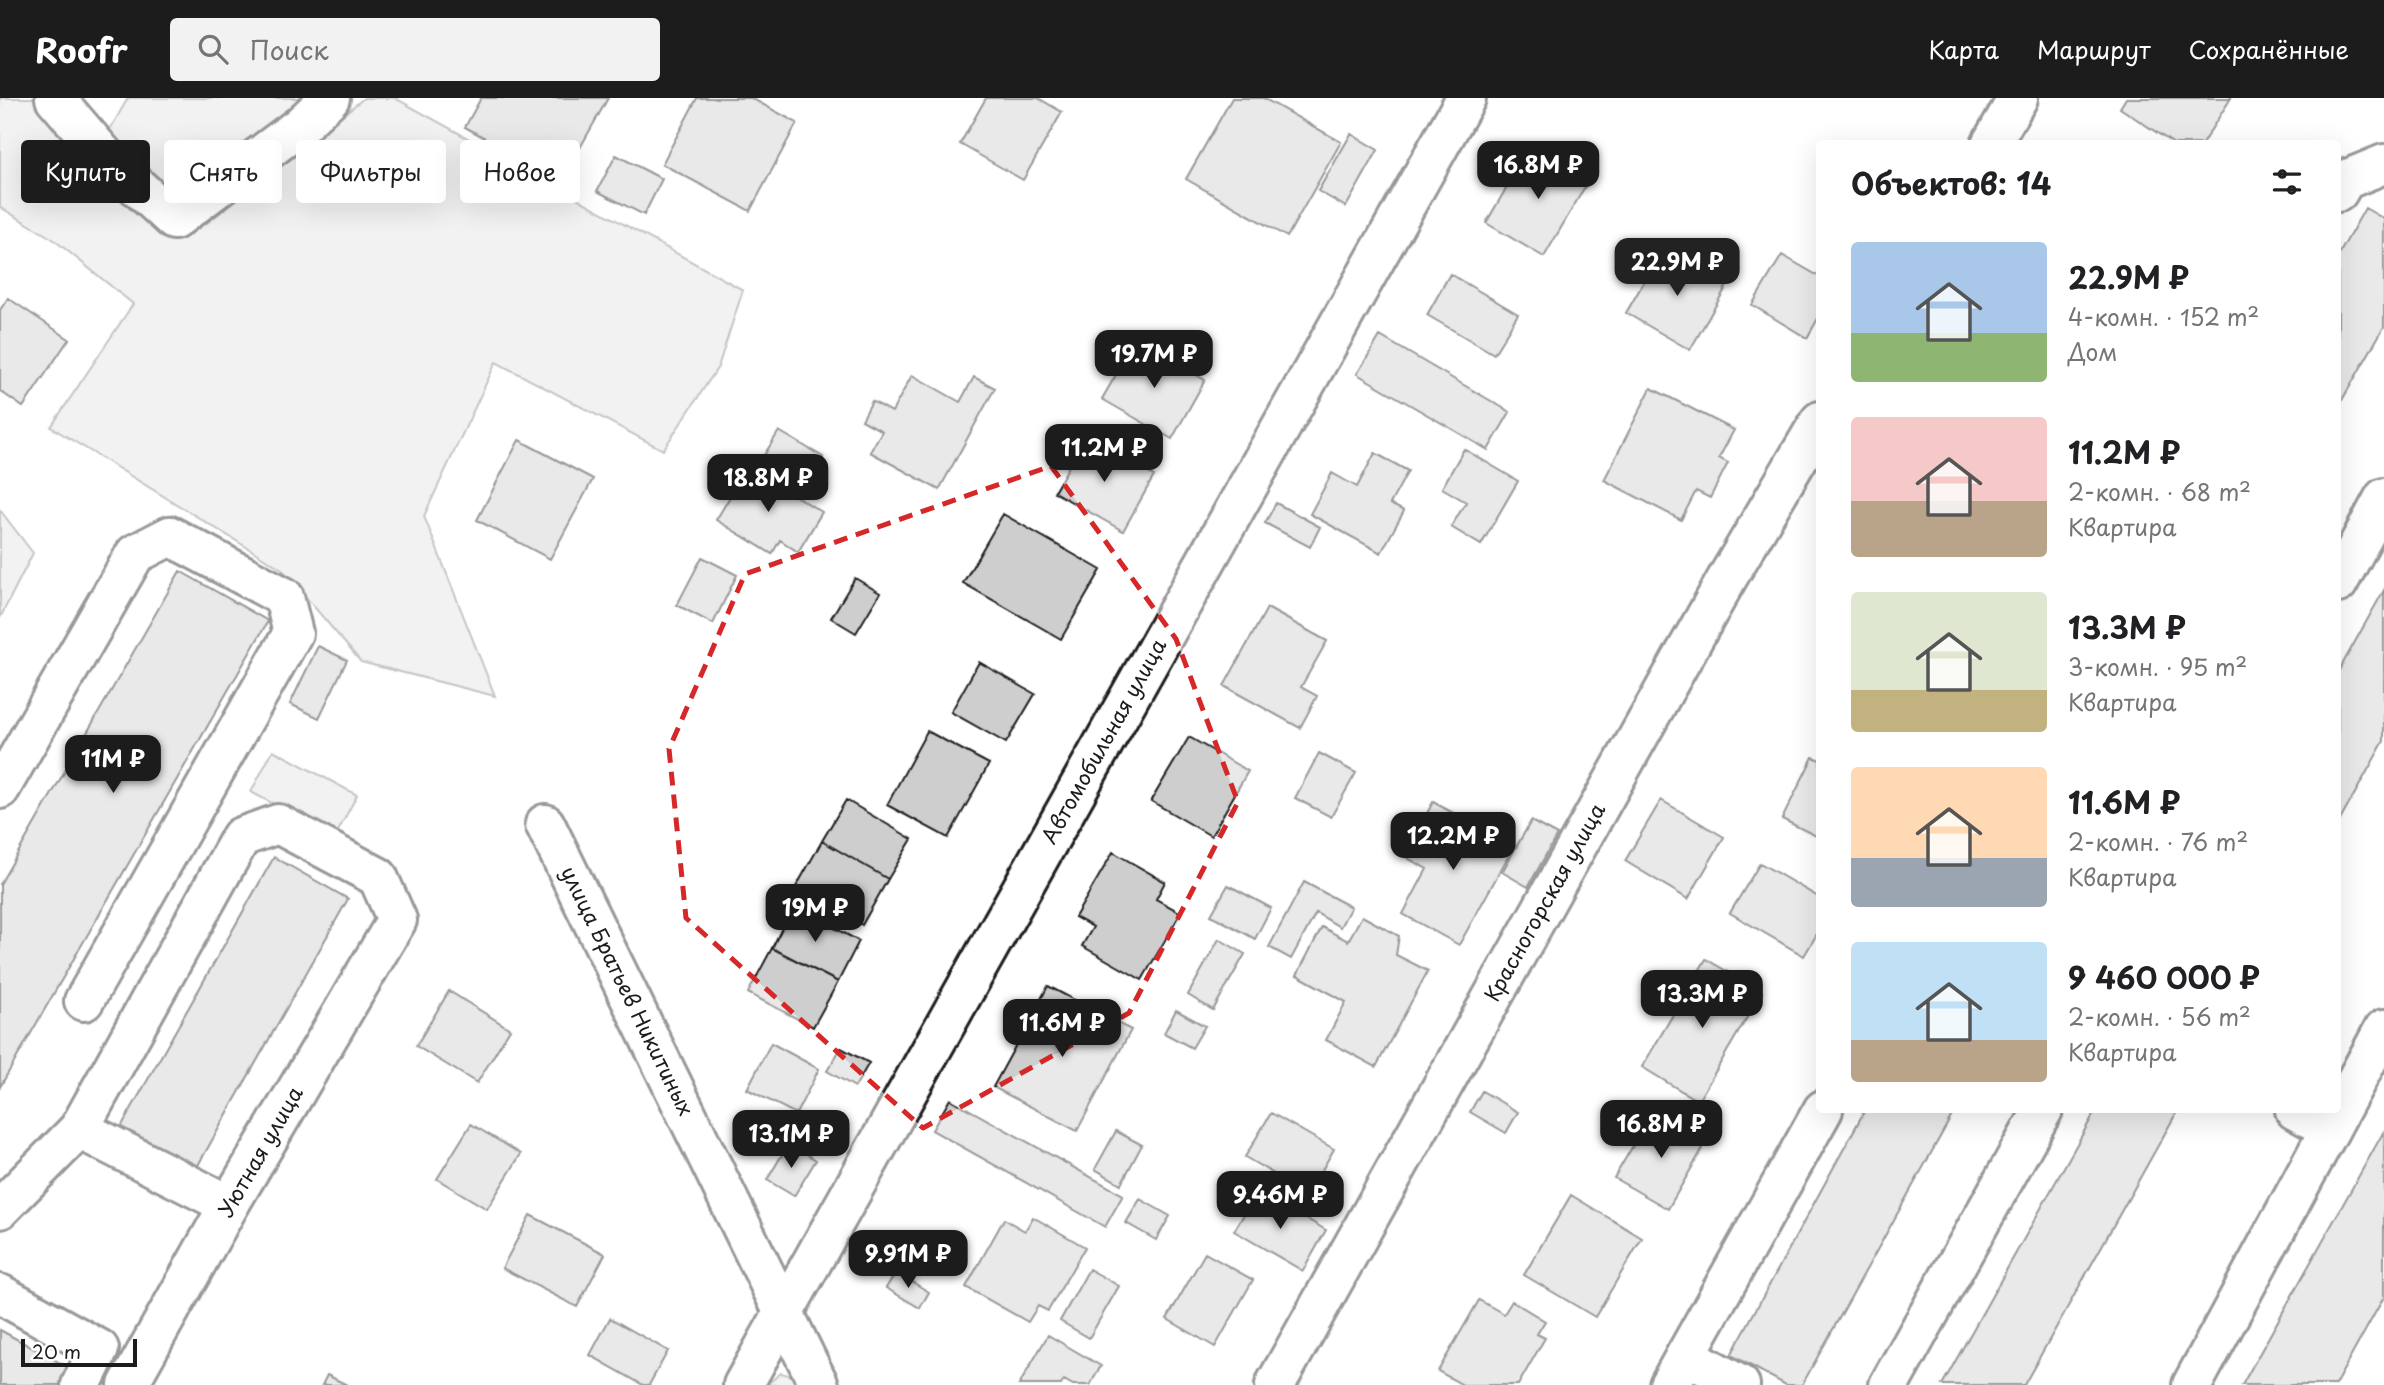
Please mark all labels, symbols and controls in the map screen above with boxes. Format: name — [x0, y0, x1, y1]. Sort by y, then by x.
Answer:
search box — [170, 18, 660, 81]
text: Roofr — [35, 24, 128, 74]
icon: search — [194, 30, 232, 68]
text: Поиск — [250, 30, 329, 69]
text: Карта — [1928, 31, 1999, 67]
text: Маршрут — [2037, 31, 2151, 67]
text: Сохранённые — [2189, 31, 2349, 67]
chip: Купить — [21, 140, 150, 203]
chip: Снять — [164, 140, 282, 203]
chip: Фильтры — [296, 140, 446, 203]
chip: Новое — [460, 140, 580, 203]
pin: 16.8M ₽ — [1473, 141, 1603, 201]
text: 16.8M ₽ — [1493, 146, 1583, 181]
text: Объектов: 14 — [1851, 160, 2051, 205]
icon: filters — [2268, 163, 2306, 201]
pin: 22.9M ₽ — [1612, 238, 1742, 298]
text: 22.9M ₽ — [1631, 243, 1723, 278]
text: 22.9M ₽ — [2068, 254, 2189, 299]
icon: home — [1907, 270, 1991, 354]
text: 4-комн. · 152 m² — [2068, 299, 2259, 334]
pin: 19.7M ₽ — [1089, 330, 1219, 390]
text: Дом — [2068, 334, 2117, 369]
text: 19.7M ₽ — [1111, 335, 1197, 370]
pin: 11.2M ₽ — [1039, 424, 1169, 484]
text: 11.2M ₽ — [1061, 429, 1147, 464]
text: 11.2M ₽ — [2068, 429, 2180, 474]
icon: home — [1907, 445, 1991, 529]
pin: 18.8M ₽ — [703, 454, 833, 514]
text: 18.8M ₽ — [723, 459, 813, 494]
text: 2-комн. · 68 m² — [2068, 474, 2251, 509]
text: Квартира — [2068, 509, 2176, 544]
text: 13.3M ₽ — [2068, 604, 2186, 649]
icon: home — [1907, 620, 1991, 704]
street label: Автомобильная улица — [1032, 631, 1174, 849]
text: 3-комн. · 95 m² — [2068, 649, 2247, 684]
text: Квартира — [2068, 684, 2176, 719]
pin: 11M ₽ — [64, 736, 162, 795]
text: 11M ₽ — [81, 740, 145, 775]
text: 11.6M ₽ — [2068, 779, 2180, 824]
icon: home — [1907, 795, 1991, 879]
street label: Красногорская улица — [1475, 796, 1613, 1007]
pin: 12.2M ₽ — [1388, 812, 1518, 872]
text: 12.2M ₽ — [1407, 817, 1499, 852]
text: 2-комн. · 76 m² — [2068, 824, 2248, 859]
text: Квартира — [2068, 859, 2176, 894]
street label: улица Братьев Никитиных — [554, 860, 703, 1121]
pin: 19M ₽ — [766, 884, 864, 944]
text: 19M ₽ — [782, 889, 848, 924]
text: 9 460 000 ₽ — [2068, 954, 2260, 999]
pin: 13.3M ₽ — [1637, 970, 1767, 1030]
icon: home — [1907, 970, 1991, 1054]
text: 13.3M ₽ — [1657, 975, 1747, 1010]
text: 2-комн. · 56 m² — [2068, 999, 2251, 1034]
pin: 11.6M ₽ — [997, 1000, 1127, 1059]
text: 11.6M ₽ — [1019, 1004, 1105, 1039]
text: Квартира — [2068, 1034, 2176, 1069]
street label: Уютная улица — [209, 1079, 310, 1222]
pin: 16.8M ₽ — [1596, 1100, 1726, 1160]
text: 16.8M ₽ — [1616, 1105, 1706, 1140]
pin: 13.1M ₽ — [726, 1110, 856, 1170]
text: 13.1M ₽ — [748, 1115, 834, 1150]
pin: 9.46M ₽ — [1215, 1172, 1345, 1231]
text: 9.46M ₽ — [1233, 1176, 1327, 1211]
pin: 9.91M ₽ — [843, 1230, 973, 1290]
text: 9.91M ₽ — [865, 1235, 951, 1270]
scale bar — [21, 1336, 136, 1368]
text: 20 m — [32, 1337, 81, 1365]

